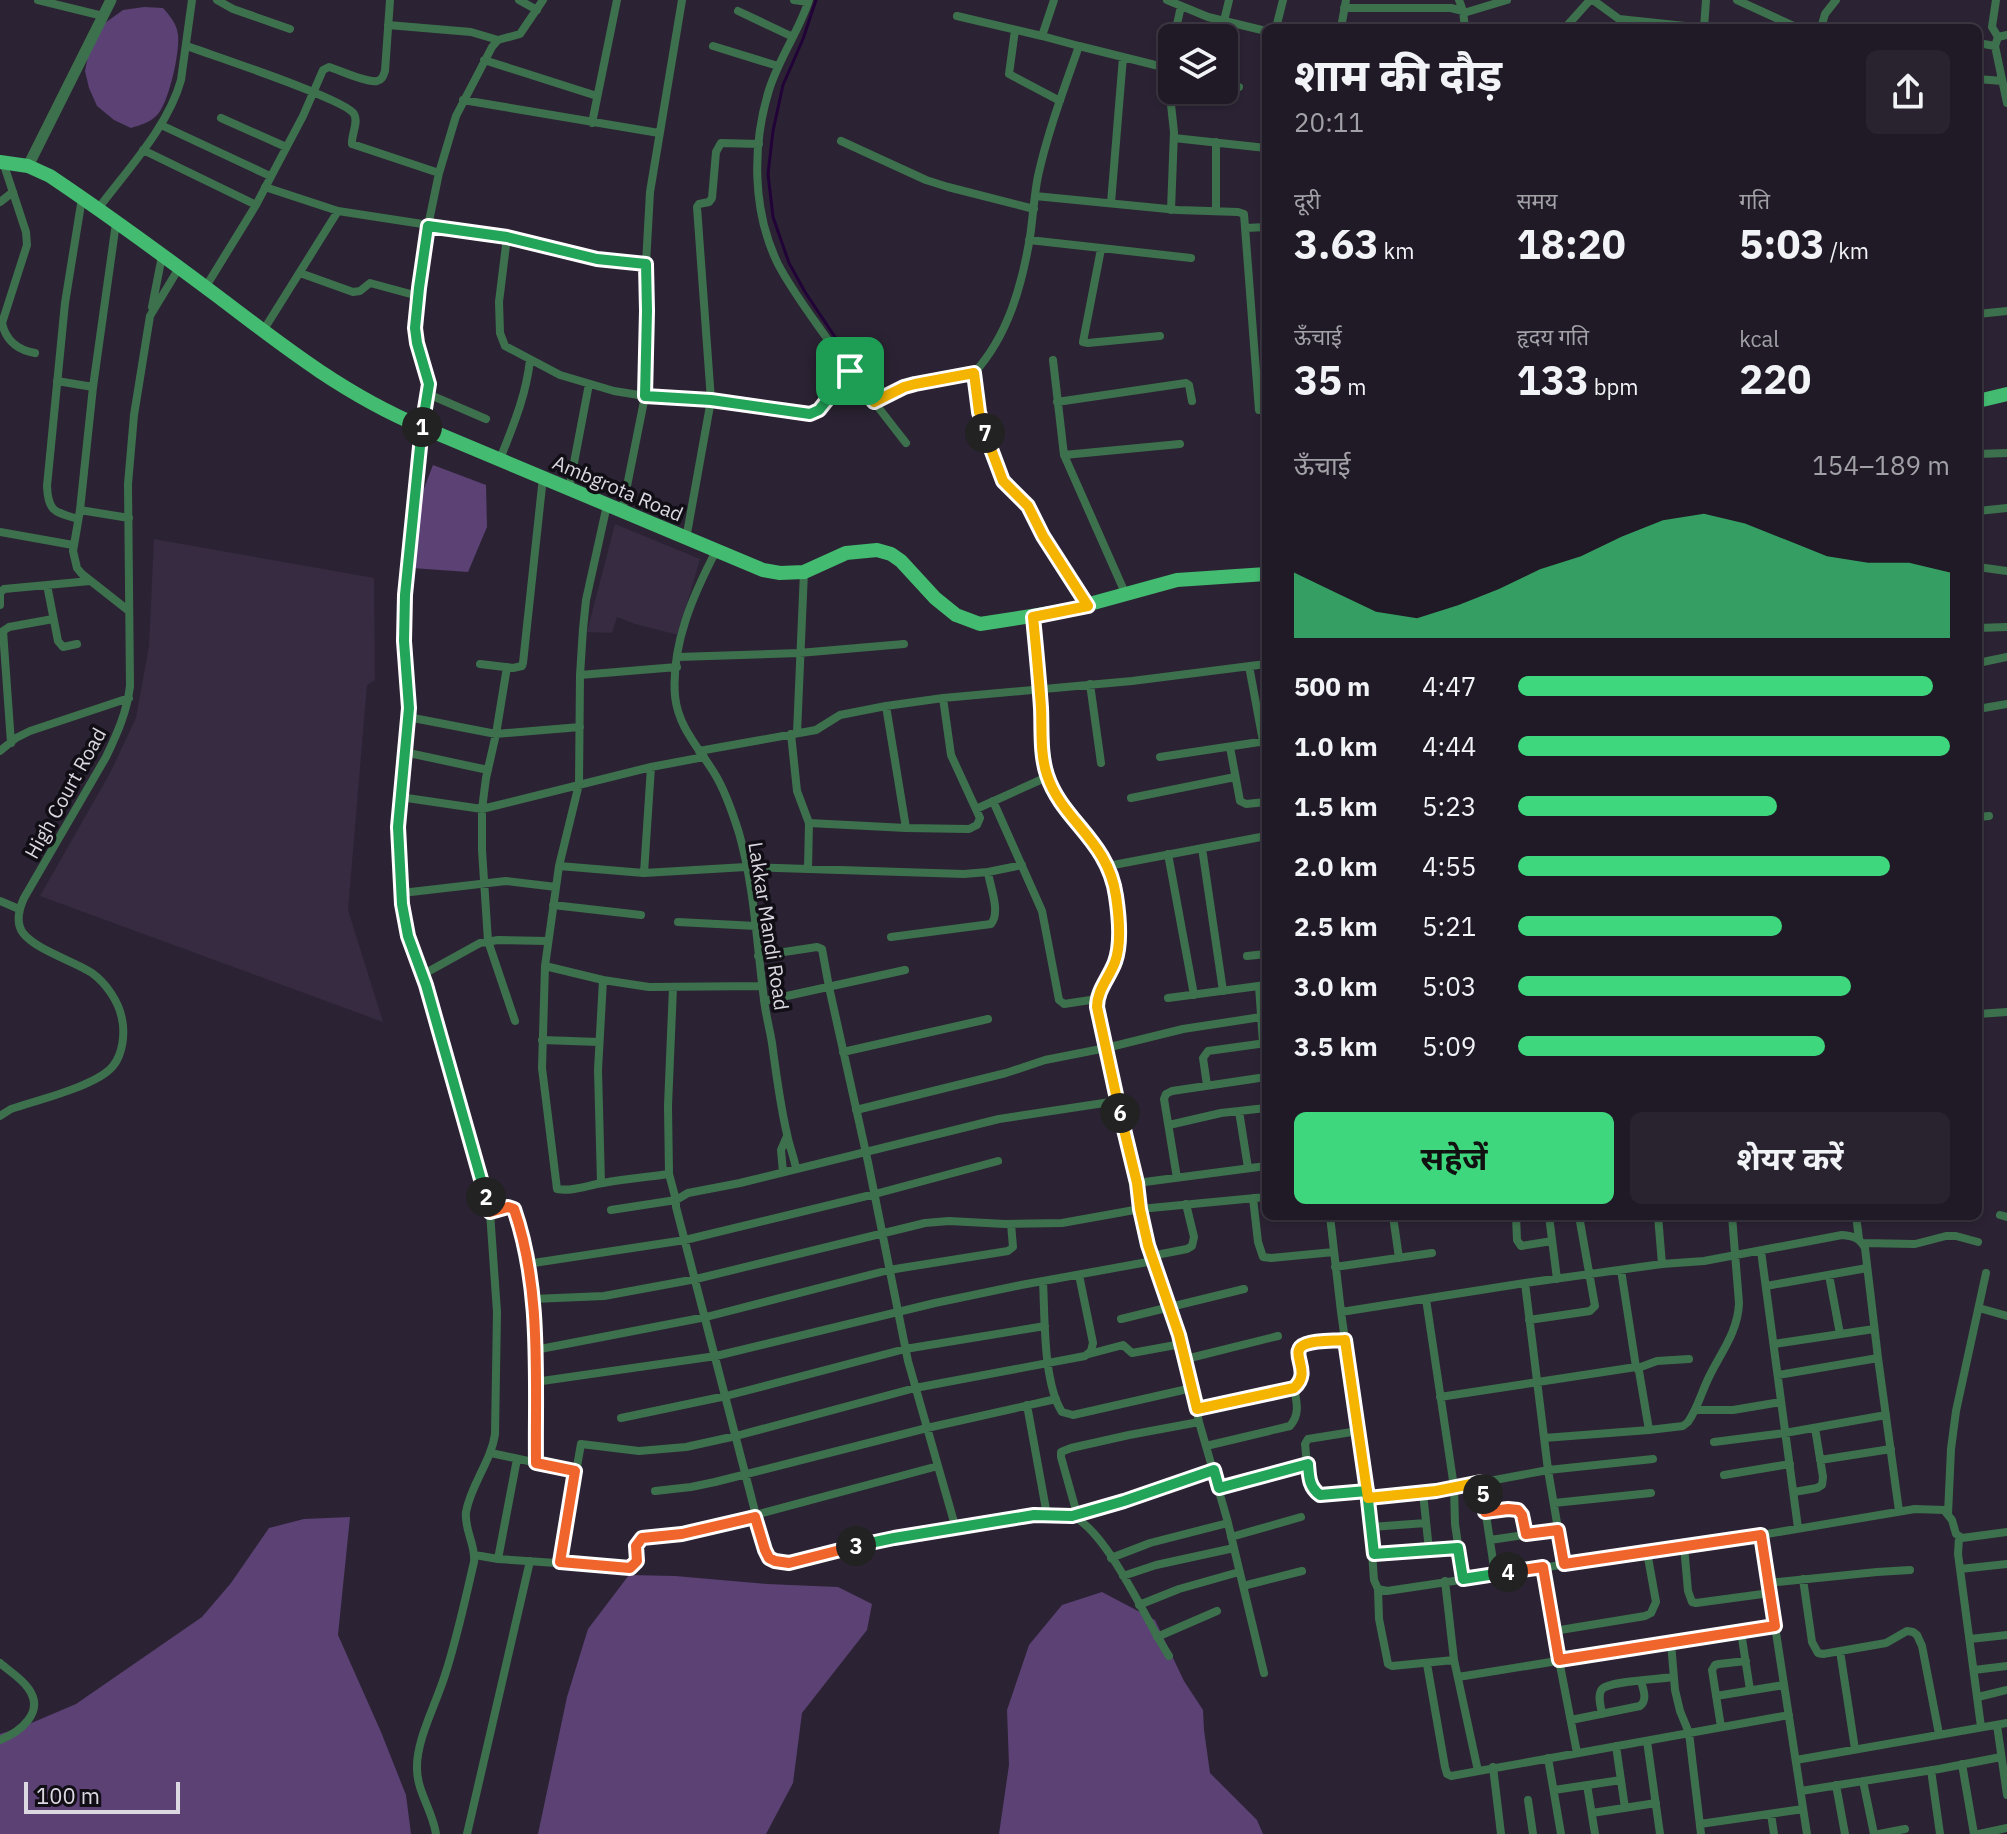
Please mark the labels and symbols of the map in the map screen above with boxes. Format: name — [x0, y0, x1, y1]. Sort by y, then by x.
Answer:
pin — [816, 337, 884, 405]
pin: 1 — [402, 407, 442, 447]
pin: 7 — [965, 413, 1005, 453]
street label: Ambgrota Road — [549, 448, 687, 528]
street label: High Court Road — [18, 723, 112, 863]
street label: Lakkar Mandi Road — [742, 840, 796, 1012]
pin: 6 — [1100, 1093, 1140, 1133]
pin: 2 — [466, 1177, 506, 1217]
pin: 5 — [1463, 1474, 1503, 1514]
pin: 3 — [836, 1526, 876, 1566]
pin: 4 — [1488, 1552, 1528, 1592]
scale bar — [24, 1778, 180, 1814]

